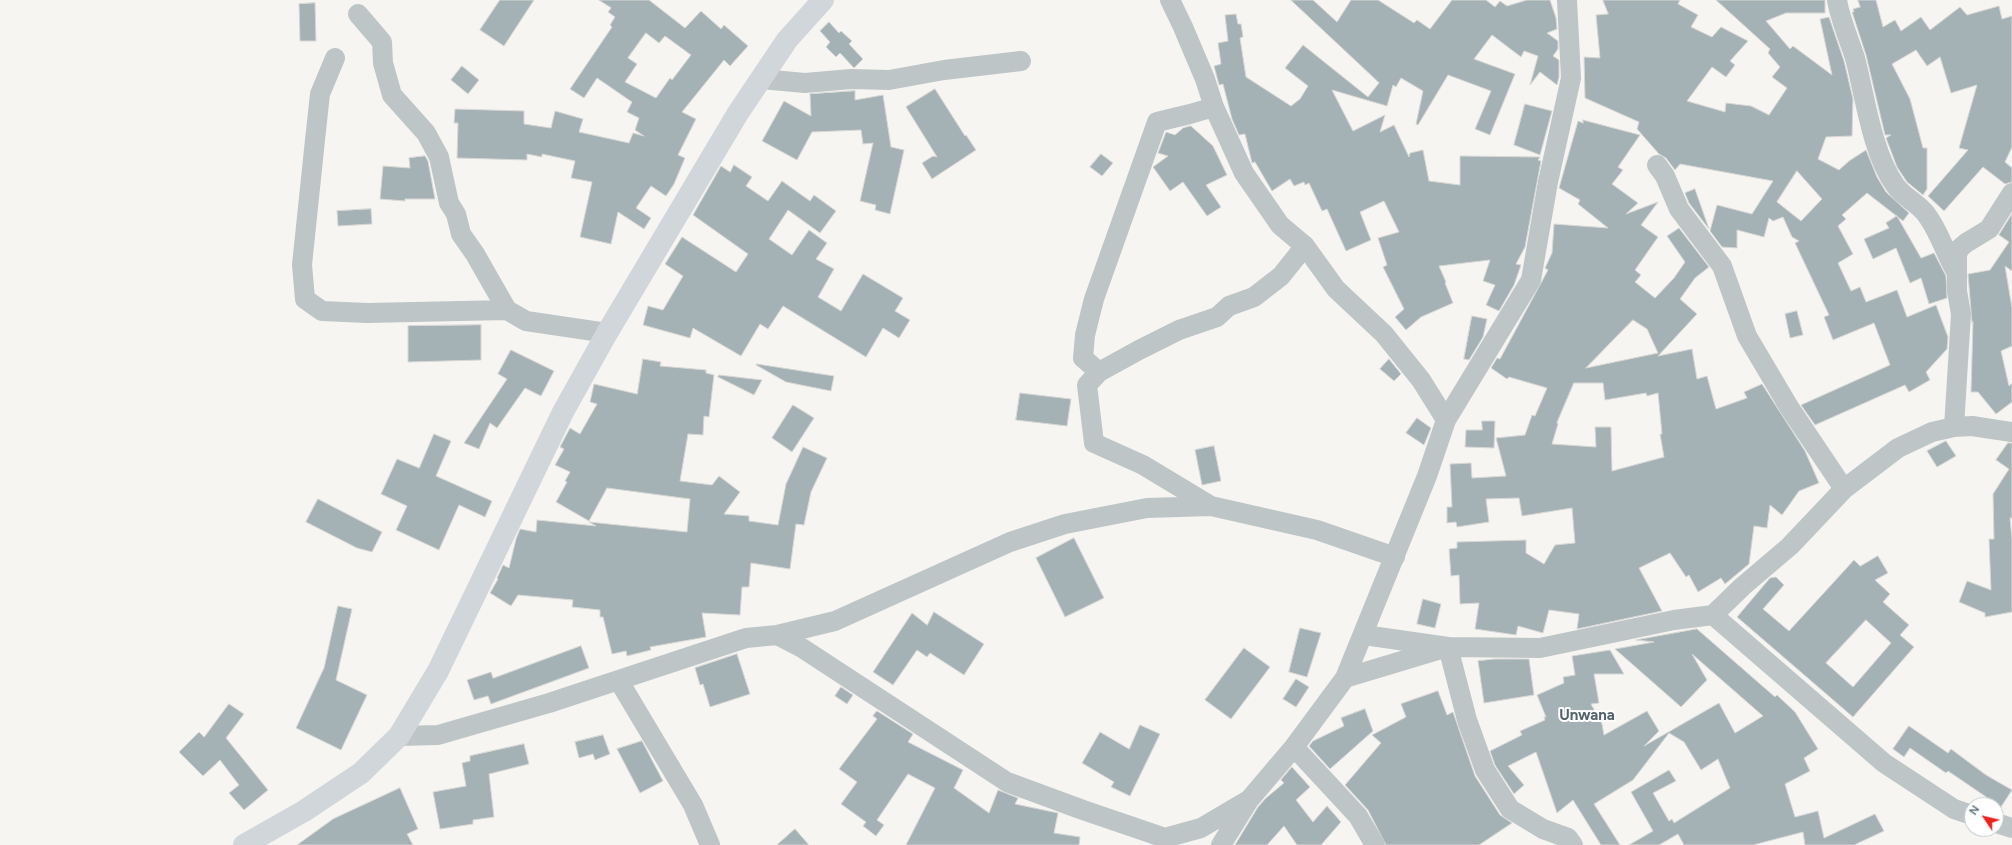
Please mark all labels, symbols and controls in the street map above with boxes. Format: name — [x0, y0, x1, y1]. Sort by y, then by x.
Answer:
district label: Unwana — [1559, 707, 1615, 725]
north arrow — [1964, 797, 2004, 837]
text: N — [1967, 803, 1982, 818]

